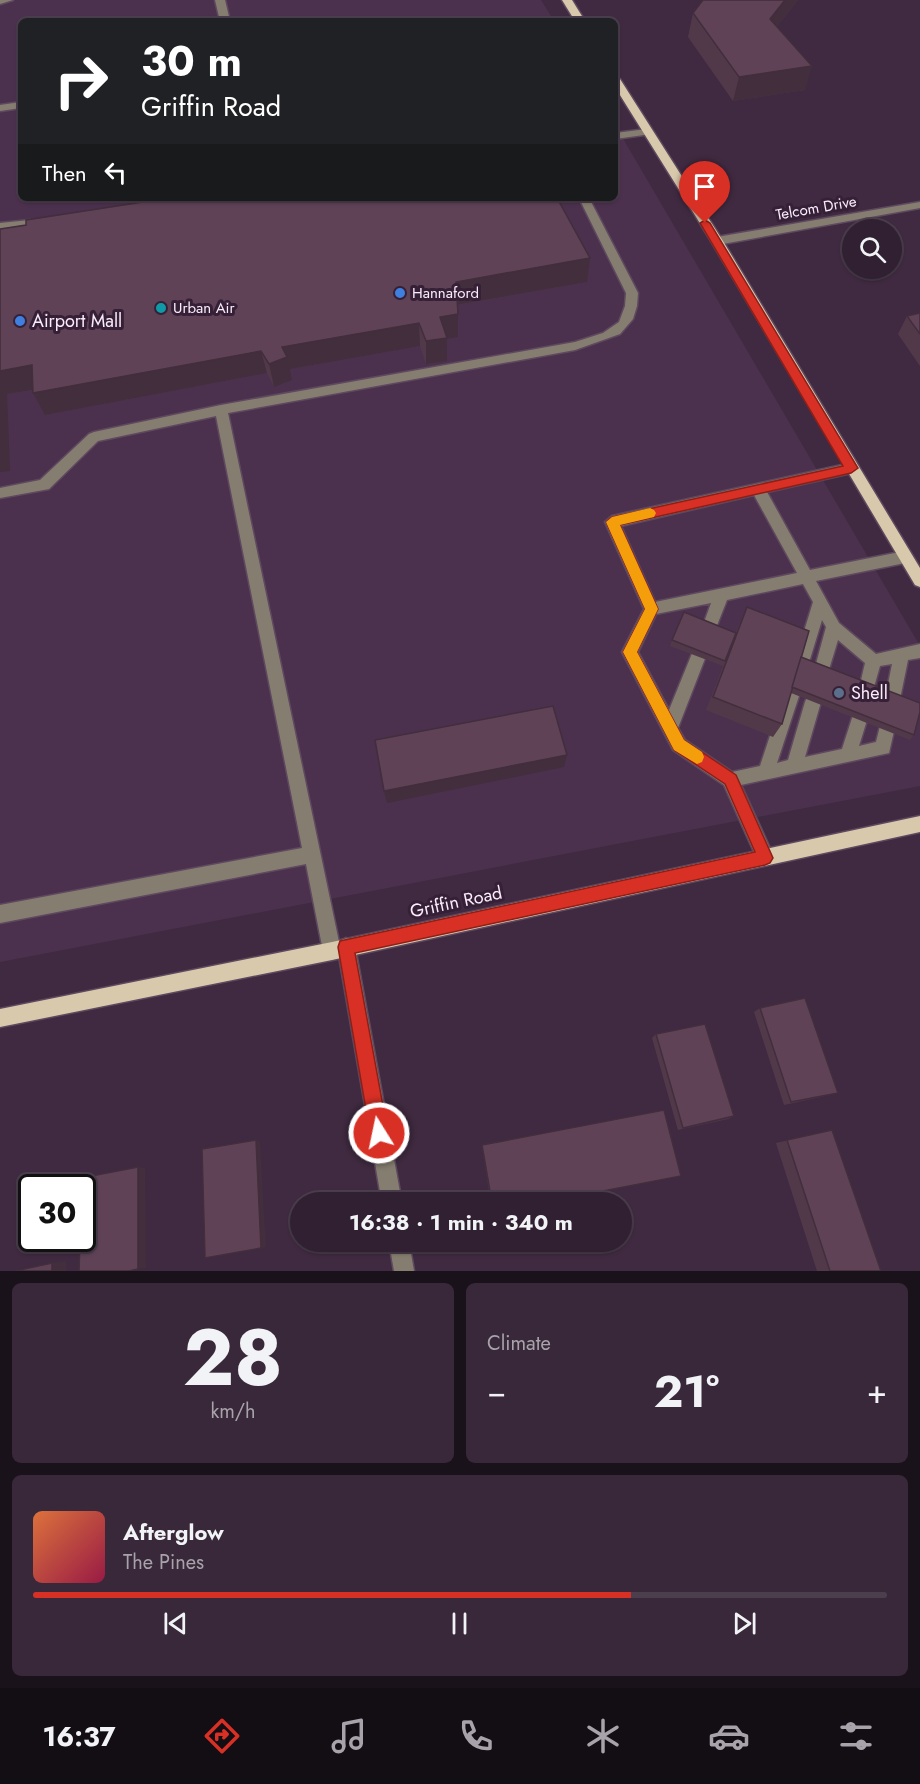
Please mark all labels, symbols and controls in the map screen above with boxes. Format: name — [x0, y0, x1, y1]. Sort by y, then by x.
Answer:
text: 30 m — [141, 31, 242, 92]
icon: right — [42, 42, 120, 120]
text: Griffin Road — [141, 87, 281, 126]
icon: left — [99, 156, 132, 189]
text: Then — [42, 157, 87, 189]
pin — [679, 161, 730, 223]
icon: arrive — [688, 170, 721, 203]
street label: Telcom Drive — [774, 190, 858, 226]
map controls — [842, 219, 902, 279]
button: search — [842, 219, 902, 279]
place label: Hannaford — [412, 282, 479, 304]
marker: Hannaford — [393, 286, 407, 300]
place label: Urban Air — [173, 297, 235, 319]
marker: Urban Air — [154, 301, 168, 315]
place label: Airport Mall — [32, 308, 122, 334]
marker: Airport Mall — [13, 314, 27, 328]
place label: Shell — [851, 680, 888, 706]
marker: Shell — [832, 686, 846, 700]
street label: Griffin Road — [408, 880, 504, 924]
position arrow — [347, 1101, 411, 1165]
speed limit sign: 30 — [18, 1174, 96, 1252]
text: 16:38 · 1 min · 340 m — [349, 1206, 573, 1238]
text: 28 — [183, 1302, 283, 1414]
text: Climate — [487, 1329, 551, 1358]
text: 21° — [654, 1359, 719, 1424]
text: − — [487, 1368, 506, 1415]
text: + — [867, 1368, 887, 1415]
text: km/h — [210, 1397, 256, 1426]
text: Afterglow — [123, 1516, 224, 1548]
text: The Pines — [123, 1548, 204, 1577]
icon: previous — [159, 1607, 192, 1640]
icon: pause — [443, 1607, 476, 1640]
icon: next — [728, 1607, 761, 1640]
icon: directions — [201, 1715, 243, 1757]
icon: music — [328, 1715, 370, 1757]
icon: phone — [455, 1715, 497, 1757]
icon: climate — [582, 1715, 624, 1757]
icon: car — [708, 1715, 750, 1757]
icon: filters — [835, 1715, 877, 1757]
text: 16:37 — [42, 1717, 116, 1756]

